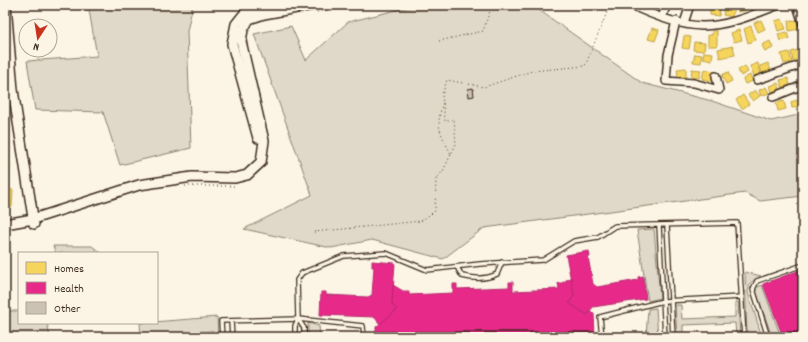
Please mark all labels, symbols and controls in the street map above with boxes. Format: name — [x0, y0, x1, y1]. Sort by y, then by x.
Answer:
north arrow — [18, 18, 58, 58]
text: N — [31, 37, 41, 54]
legend — [18, 252, 158, 324]
text: Homes — [54, 261, 84, 278]
text: Health — [54, 281, 84, 298]
text: Other — [54, 301, 81, 318]

